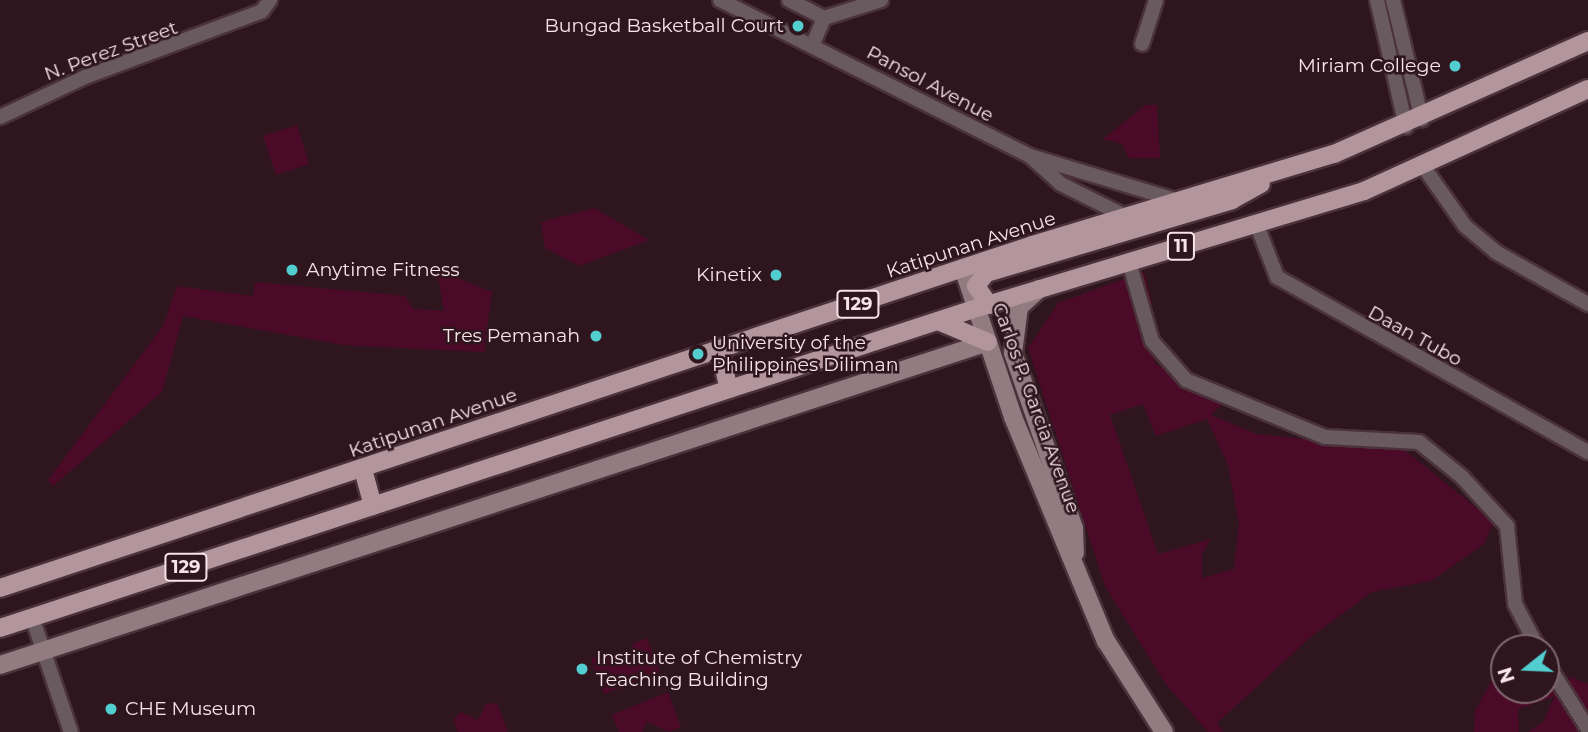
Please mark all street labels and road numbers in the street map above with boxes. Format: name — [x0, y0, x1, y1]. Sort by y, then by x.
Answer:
street label: N. Perez Street — [41, 16, 181, 86]
street label: Pansol Avenue — [863, 41, 997, 127]
street label: Katipunan Avenue — [884, 207, 1058, 283]
road number: 11 — [1165, 232, 1197, 260]
road number: 129 — [835, 290, 881, 318]
street label: Carlos P. Garcia Avenue — [987, 300, 1085, 516]
street label: Daan Tubo — [1364, 301, 1466, 371]
street label: Katipunan Avenue — [346, 383, 520, 463]
road number: 129 — [163, 552, 209, 582]

